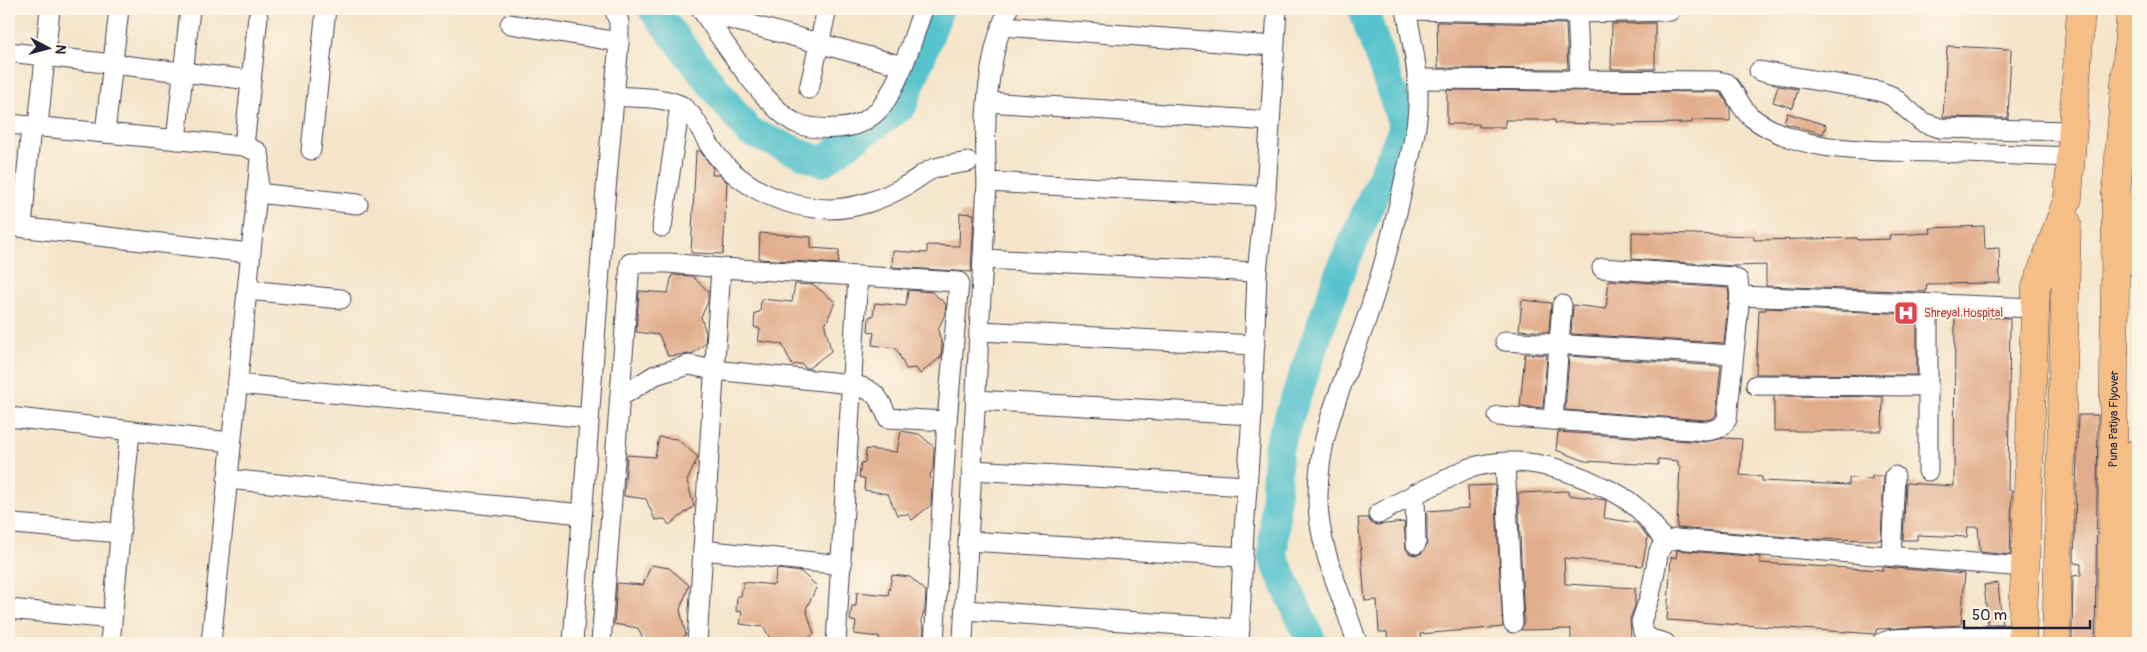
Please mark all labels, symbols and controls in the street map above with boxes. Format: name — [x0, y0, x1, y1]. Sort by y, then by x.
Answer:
north arrow — [22, 22, 72, 72]
text: N — [51, 44, 69, 55]
hospital icon: Shreyal Hospital — [1893, 300, 1919, 326]
place label: Shreyal Hospital — [1924, 306, 2003, 321]
street label: Puna Patiya Flyover — [2106, 370, 2122, 467]
scale bar — [1964, 597, 2091, 629]
text: 50 m — [1972, 606, 2007, 625]

